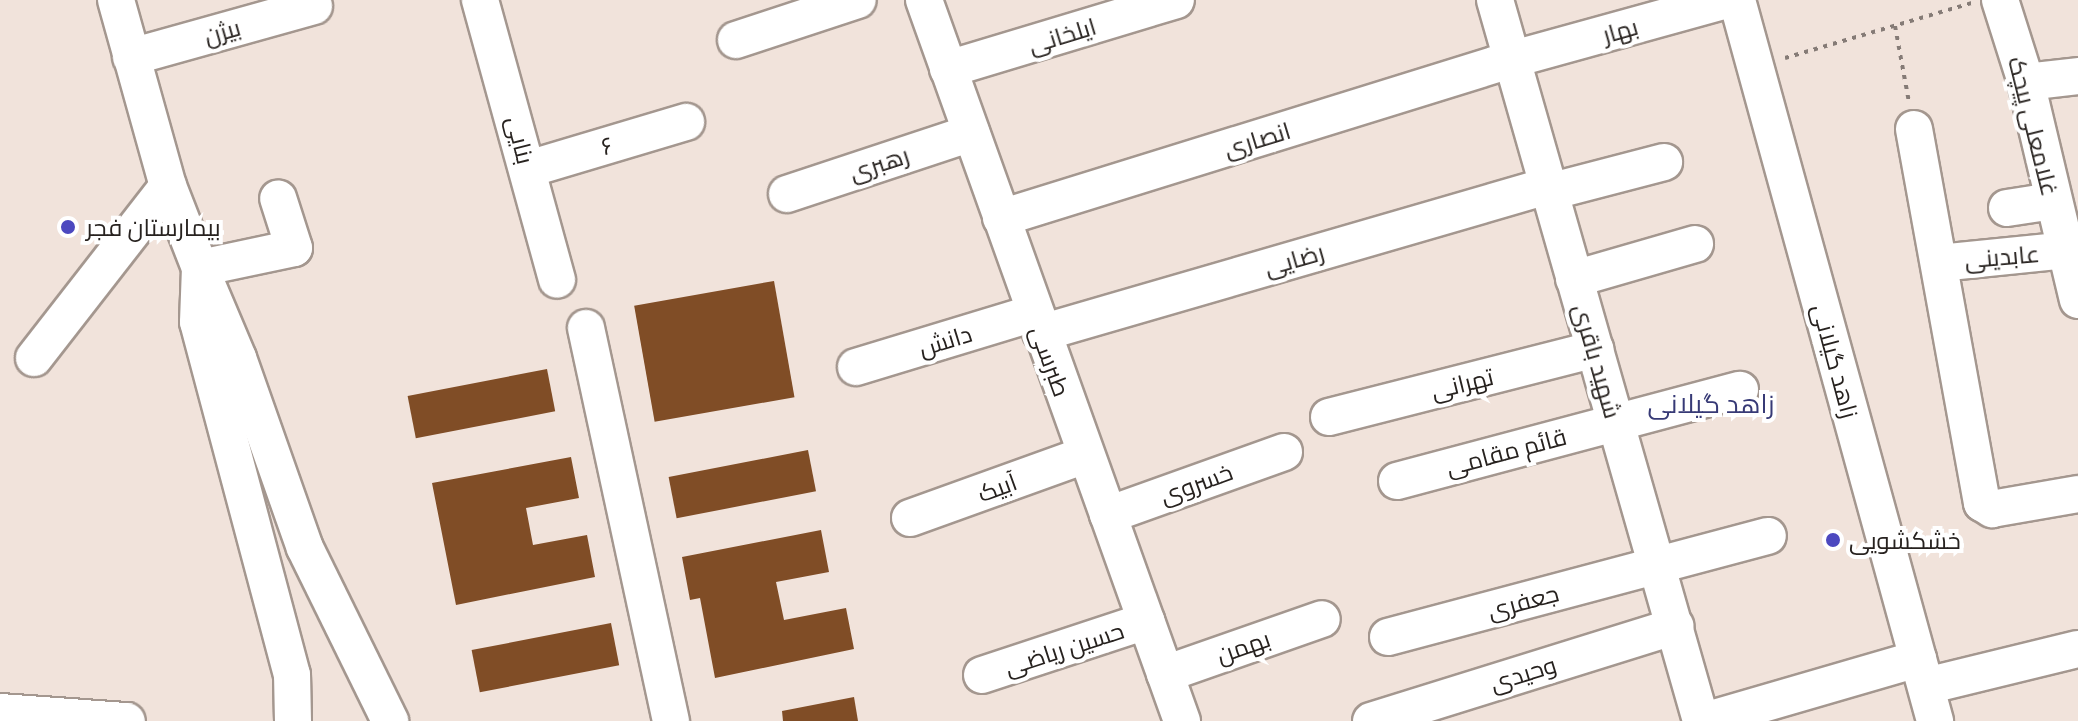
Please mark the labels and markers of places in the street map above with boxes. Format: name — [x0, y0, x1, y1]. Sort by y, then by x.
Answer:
place label: بیمارستان فجر — [86, 213, 221, 241]
marker: بیمارستان فجر — [57, 216, 79, 238]
place label: خشکشویی — [1849, 526, 1961, 554]
marker: خشکشویی — [1824, 531, 1842, 549]

